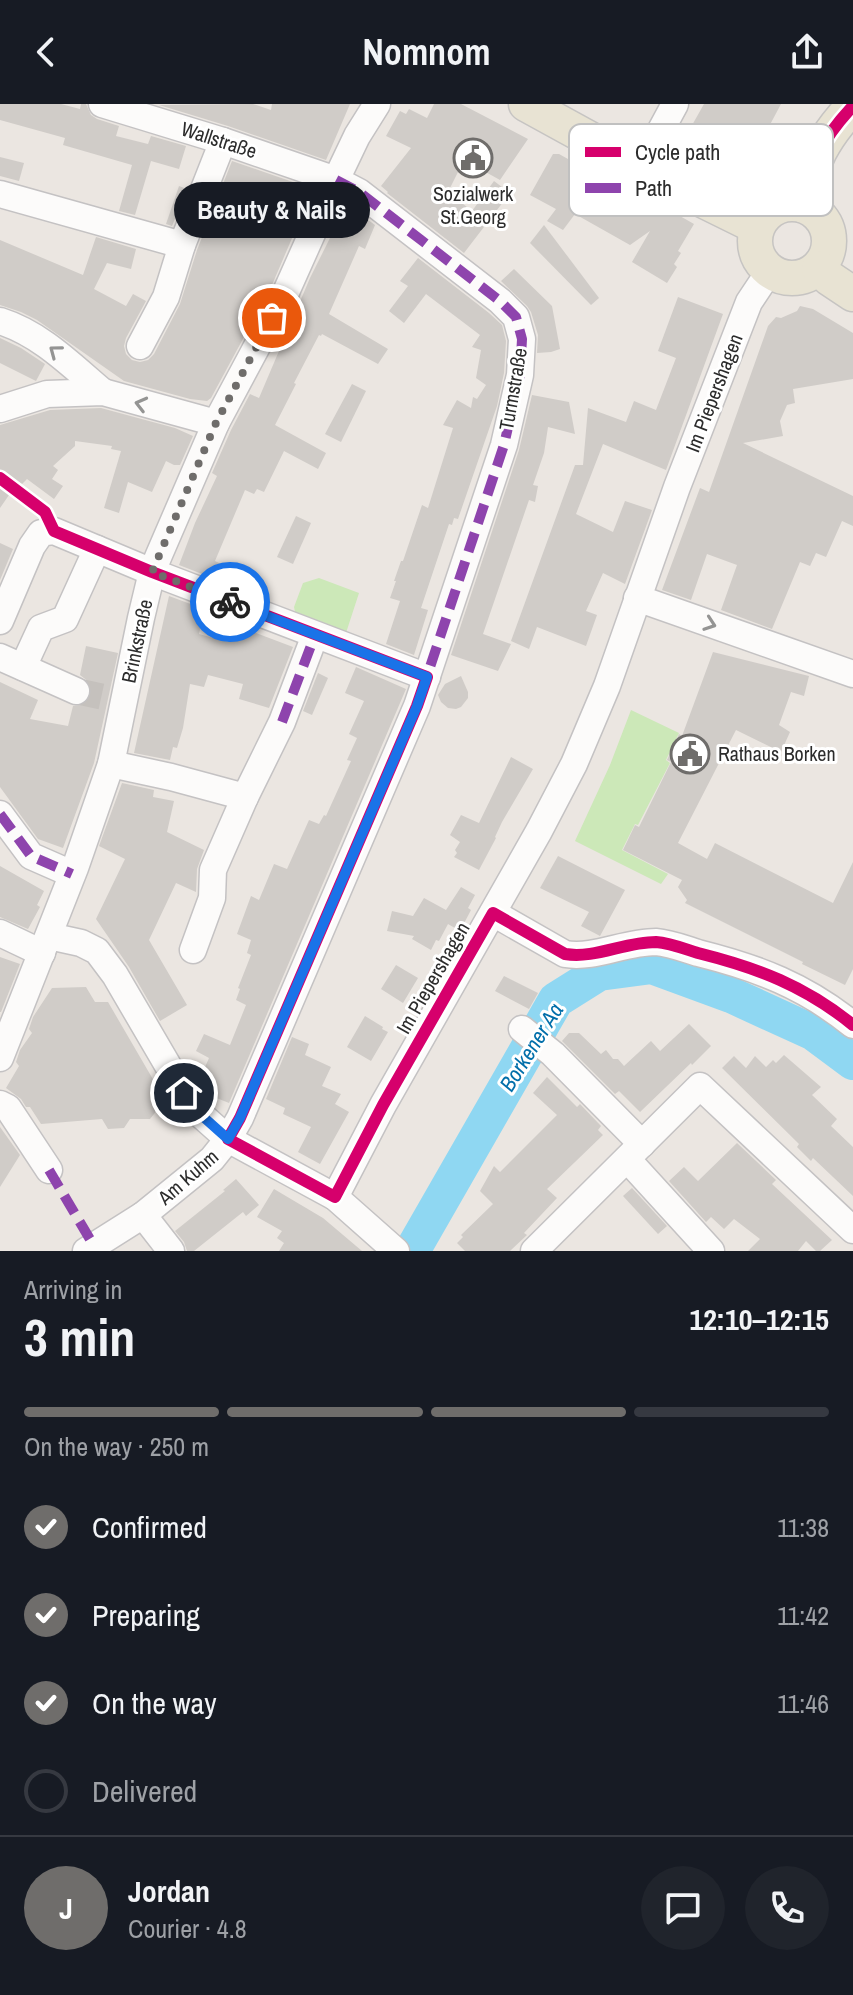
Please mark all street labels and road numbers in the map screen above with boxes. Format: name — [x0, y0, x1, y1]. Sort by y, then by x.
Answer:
street label: Wallstraße — [178, 115, 260, 164]
street label: Im Piepershagen — [679, 330, 749, 456]
street label: Turmstraße — [492, 346, 533, 432]
street label: Brinkstraße — [114, 597, 159, 685]
street label: Im Piepershagen — [390, 917, 475, 1039]
street label: Am Kuhm — [151, 1143, 224, 1211]

